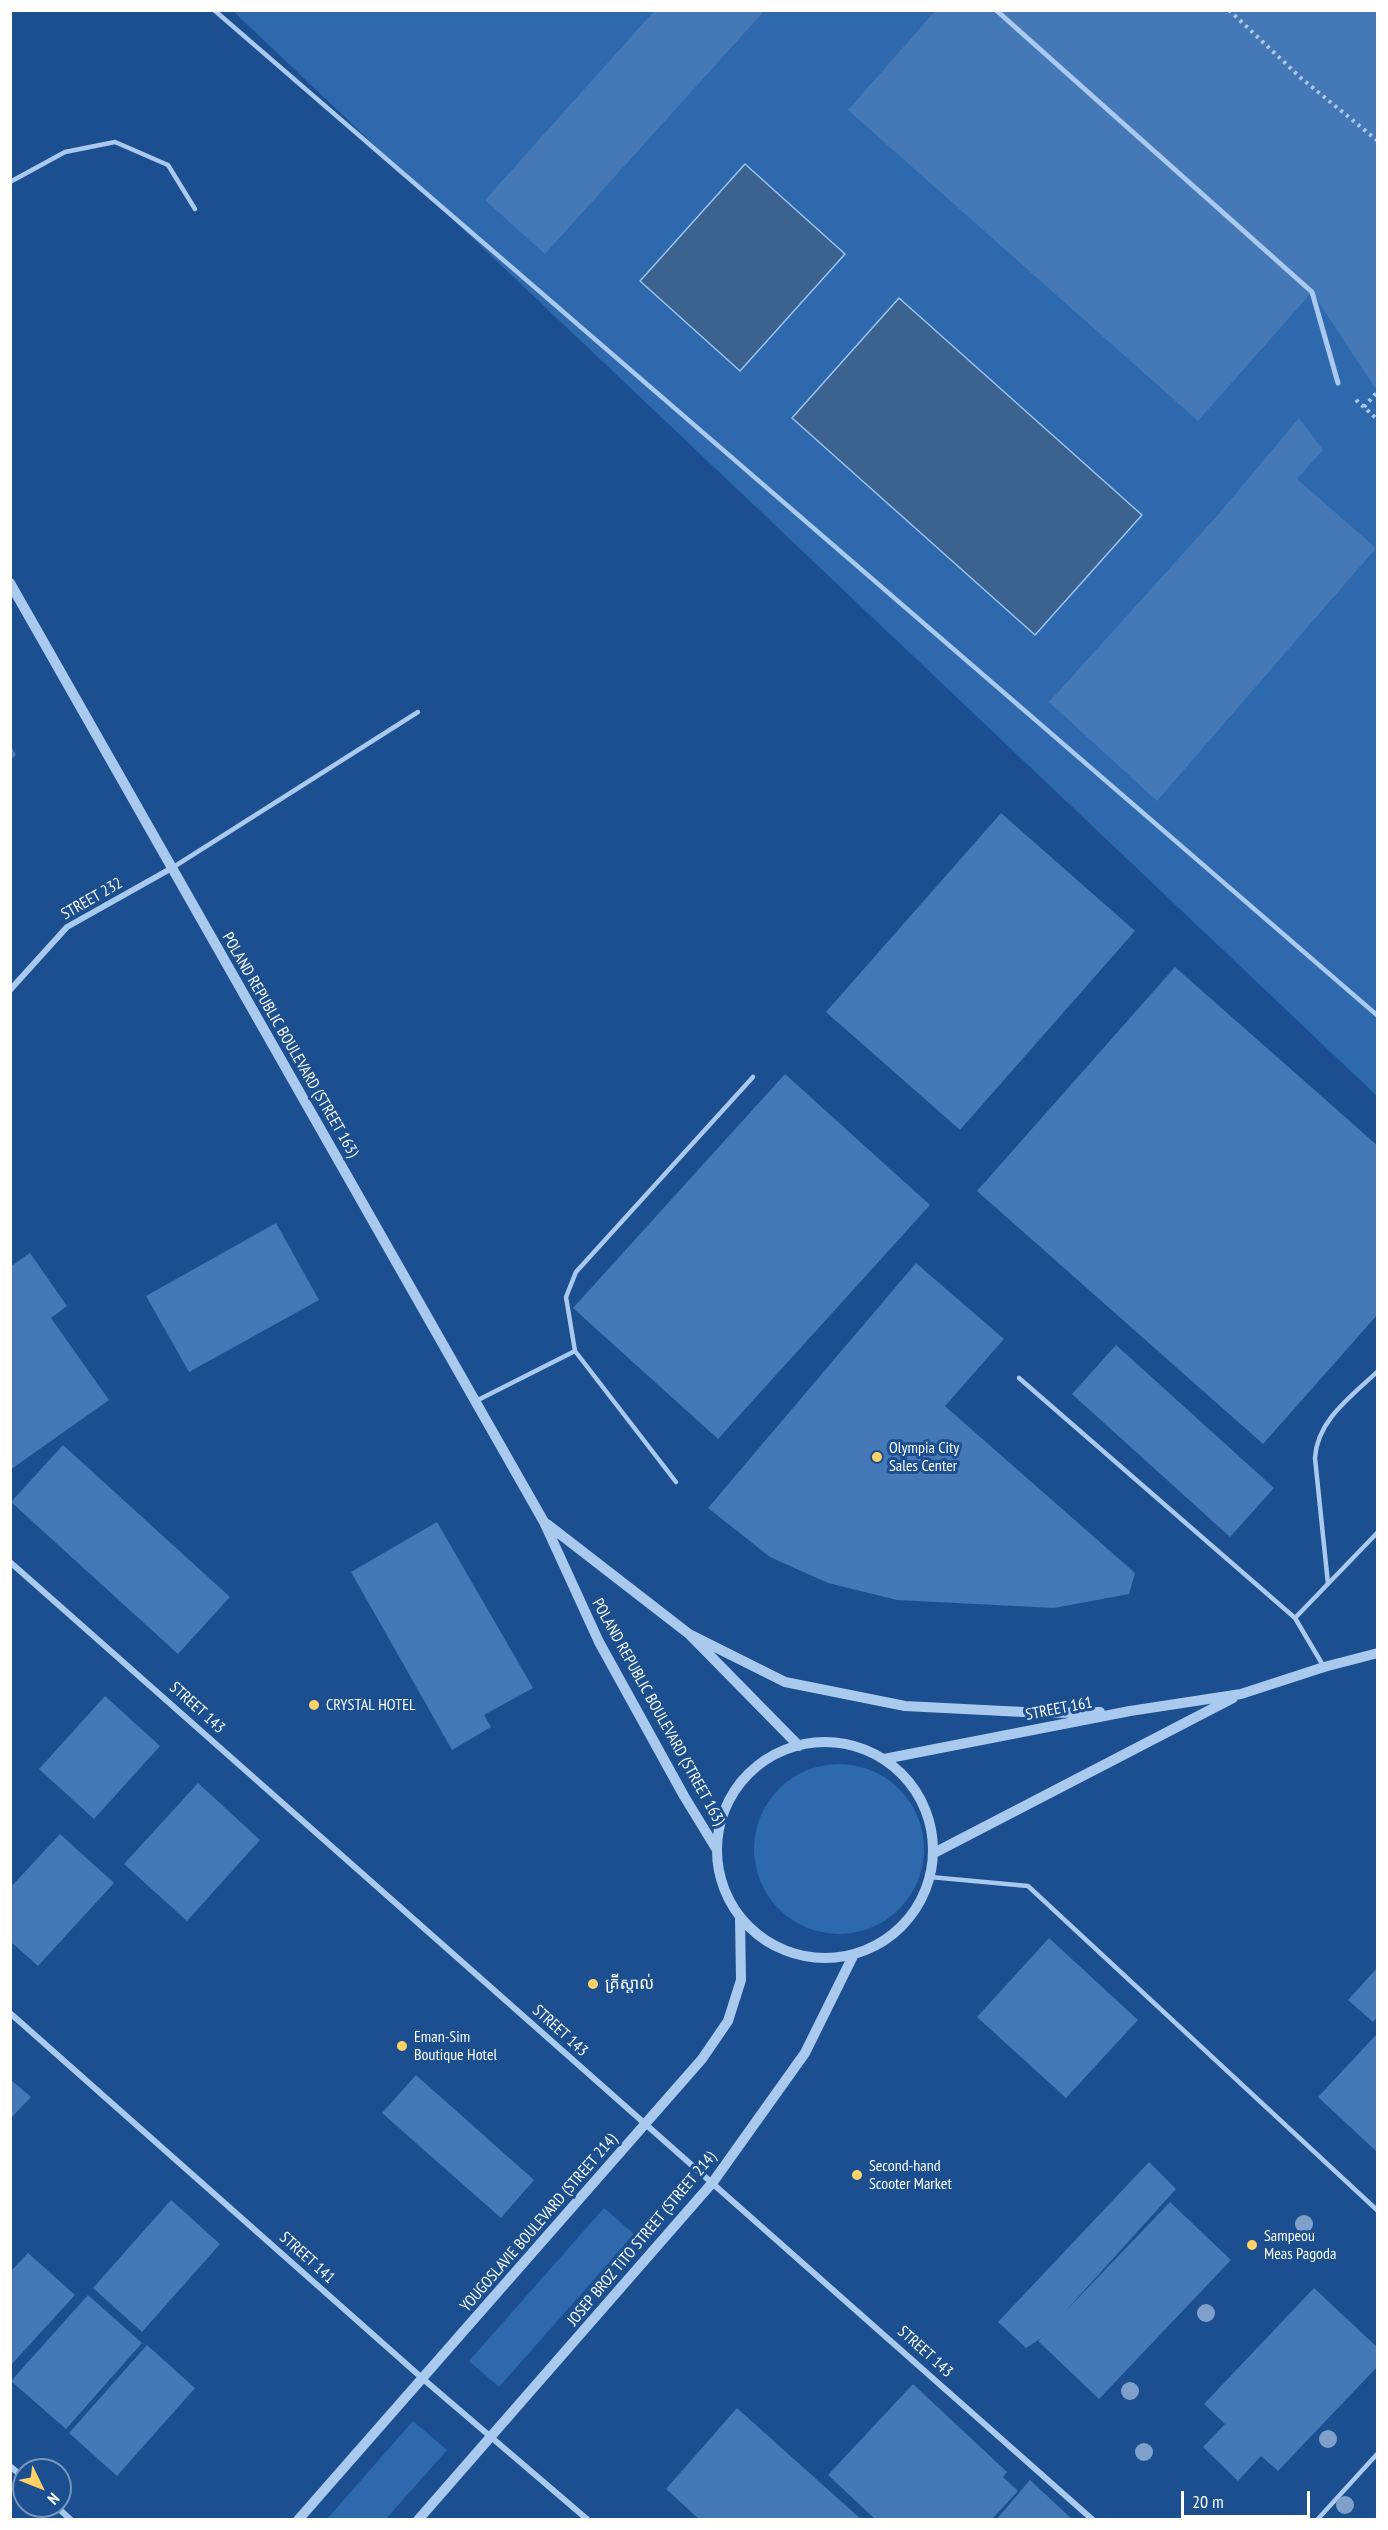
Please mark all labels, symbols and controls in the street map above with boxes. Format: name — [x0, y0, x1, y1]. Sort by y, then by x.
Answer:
street label: STREET 232 — [58, 874, 126, 924]
street label: POLAND REPUBLIC BOULEVARD (STREET 163) — [218, 929, 362, 1161]
place label: Olympia City Sales Center — [889, 1438, 959, 1476]
marker: Olympia City Sales Center — [870, 1450, 884, 1464]
street label: POLAND REPUBLIC BOULEVARD (STREET 163) — [587, 1595, 729, 1829]
street label: STREET 143 — [165, 1678, 229, 1738]
street label: STREET 161 — [1024, 1693, 1094, 1725]
place label: CRYSTAL HOTEL — [326, 1695, 416, 1715]
marker: CRYSTAL HOTEL — [307, 1698, 321, 1712]
place label: គ្រីស្តាល់ — [605, 1974, 654, 1994]
marker: គ្រីស្តាល់ — [586, 1977, 600, 1991]
street label: STREET 143 — [528, 2001, 592, 2061]
place label: Eman-Sim Boutique Hotel — [414, 2027, 497, 2065]
marker: Eman-Sim Boutique Hotel — [395, 2039, 409, 2053]
street label: YOUGOSLAVIE BOULEVARD (STREET 214) — [456, 2130, 622, 2316]
street label: JOSEP BROZ TITO STREET (STREET 214) — [564, 2148, 720, 2330]
place label: Second-hand Scooter Market — [869, 2156, 952, 2194]
marker: Second-hand Scooter Market — [850, 2168, 864, 2182]
place label: Sampeou Meas Pagoda — [1264, 2226, 1336, 2264]
street label: STREET 141 — [275, 2228, 339, 2288]
marker: Sampeou Meas Pagoda — [1245, 2238, 1259, 2252]
street label: STREET 143 — [893, 2322, 957, 2382]
north arrow — [12, 2458, 72, 2518]
scale bar — [1184, 2479, 1313, 2517]
text: N — [43, 2489, 64, 2509]
text: 20 m — [1192, 2490, 1224, 2513]

